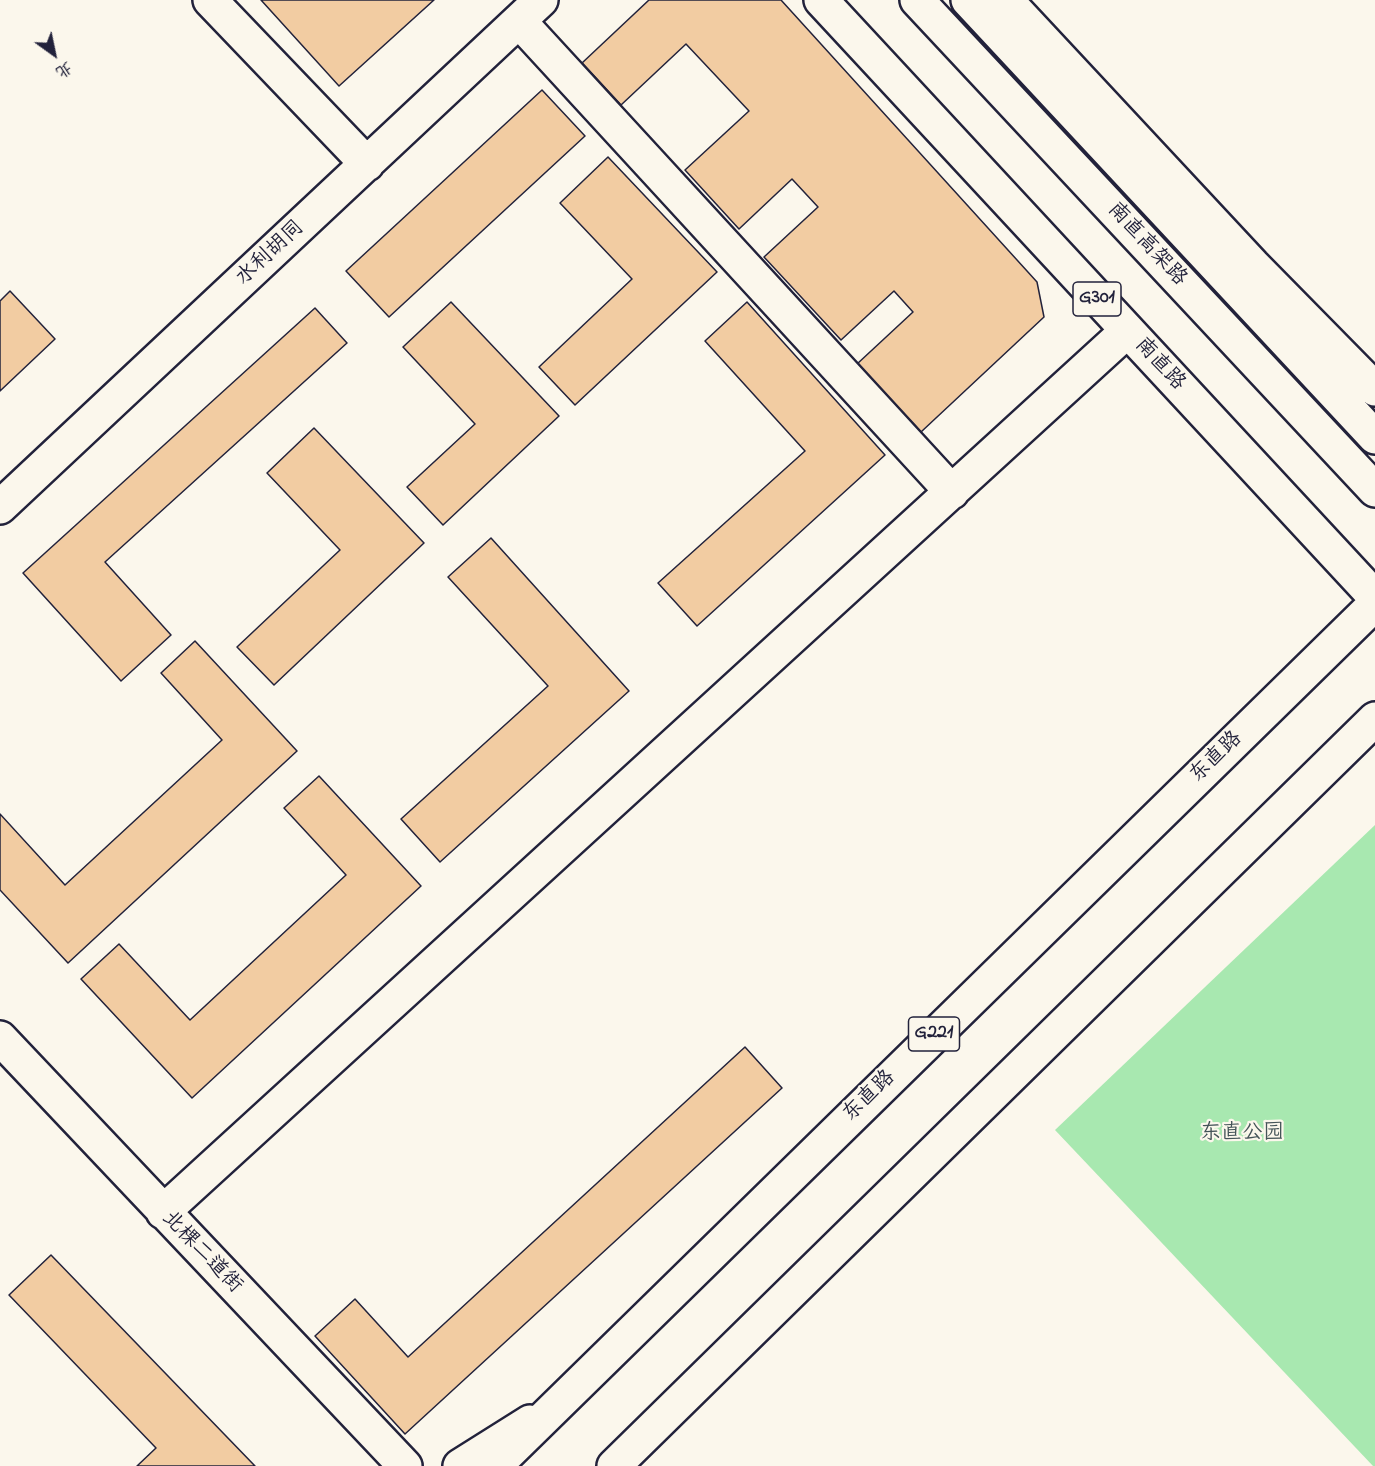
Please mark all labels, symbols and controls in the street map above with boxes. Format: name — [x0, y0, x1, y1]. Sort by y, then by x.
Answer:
north arrow — [24, 24, 84, 84]
text: 北 — [51, 55, 77, 84]
street label: 南直高架路 — [1101, 198, 1191, 292]
street label: 水利胡同 — [232, 216, 310, 292]
road number: G301 — [1073, 282, 1121, 316]
street label: 南直路 — [1128, 333, 1190, 397]
street label: 东直路 — [1186, 727, 1248, 789]
road number: G221 — [908, 1017, 960, 1051]
street label: 东直路 — [839, 1066, 901, 1128]
park label: 东直公园 — [1200, 1122, 1284, 1148]
street label: 北棵二道街 — [155, 1206, 247, 1300]

